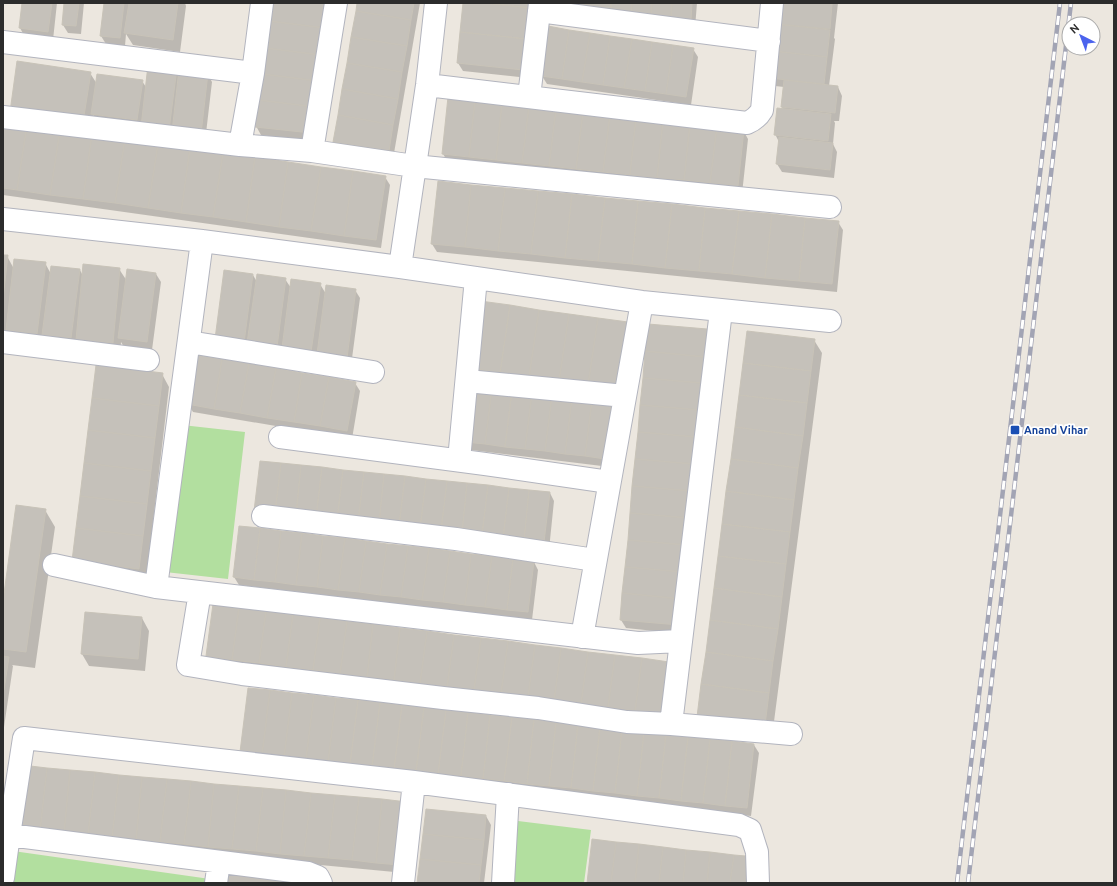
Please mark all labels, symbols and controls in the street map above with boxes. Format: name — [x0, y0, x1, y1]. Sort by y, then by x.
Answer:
north arrow — [1061, 16, 1101, 56]
text: N — [1067, 21, 1081, 36]
marker: Anand Vihar — [1009, 424, 1021, 436]
place label: Anand Vihar — [1024, 424, 1088, 436]

